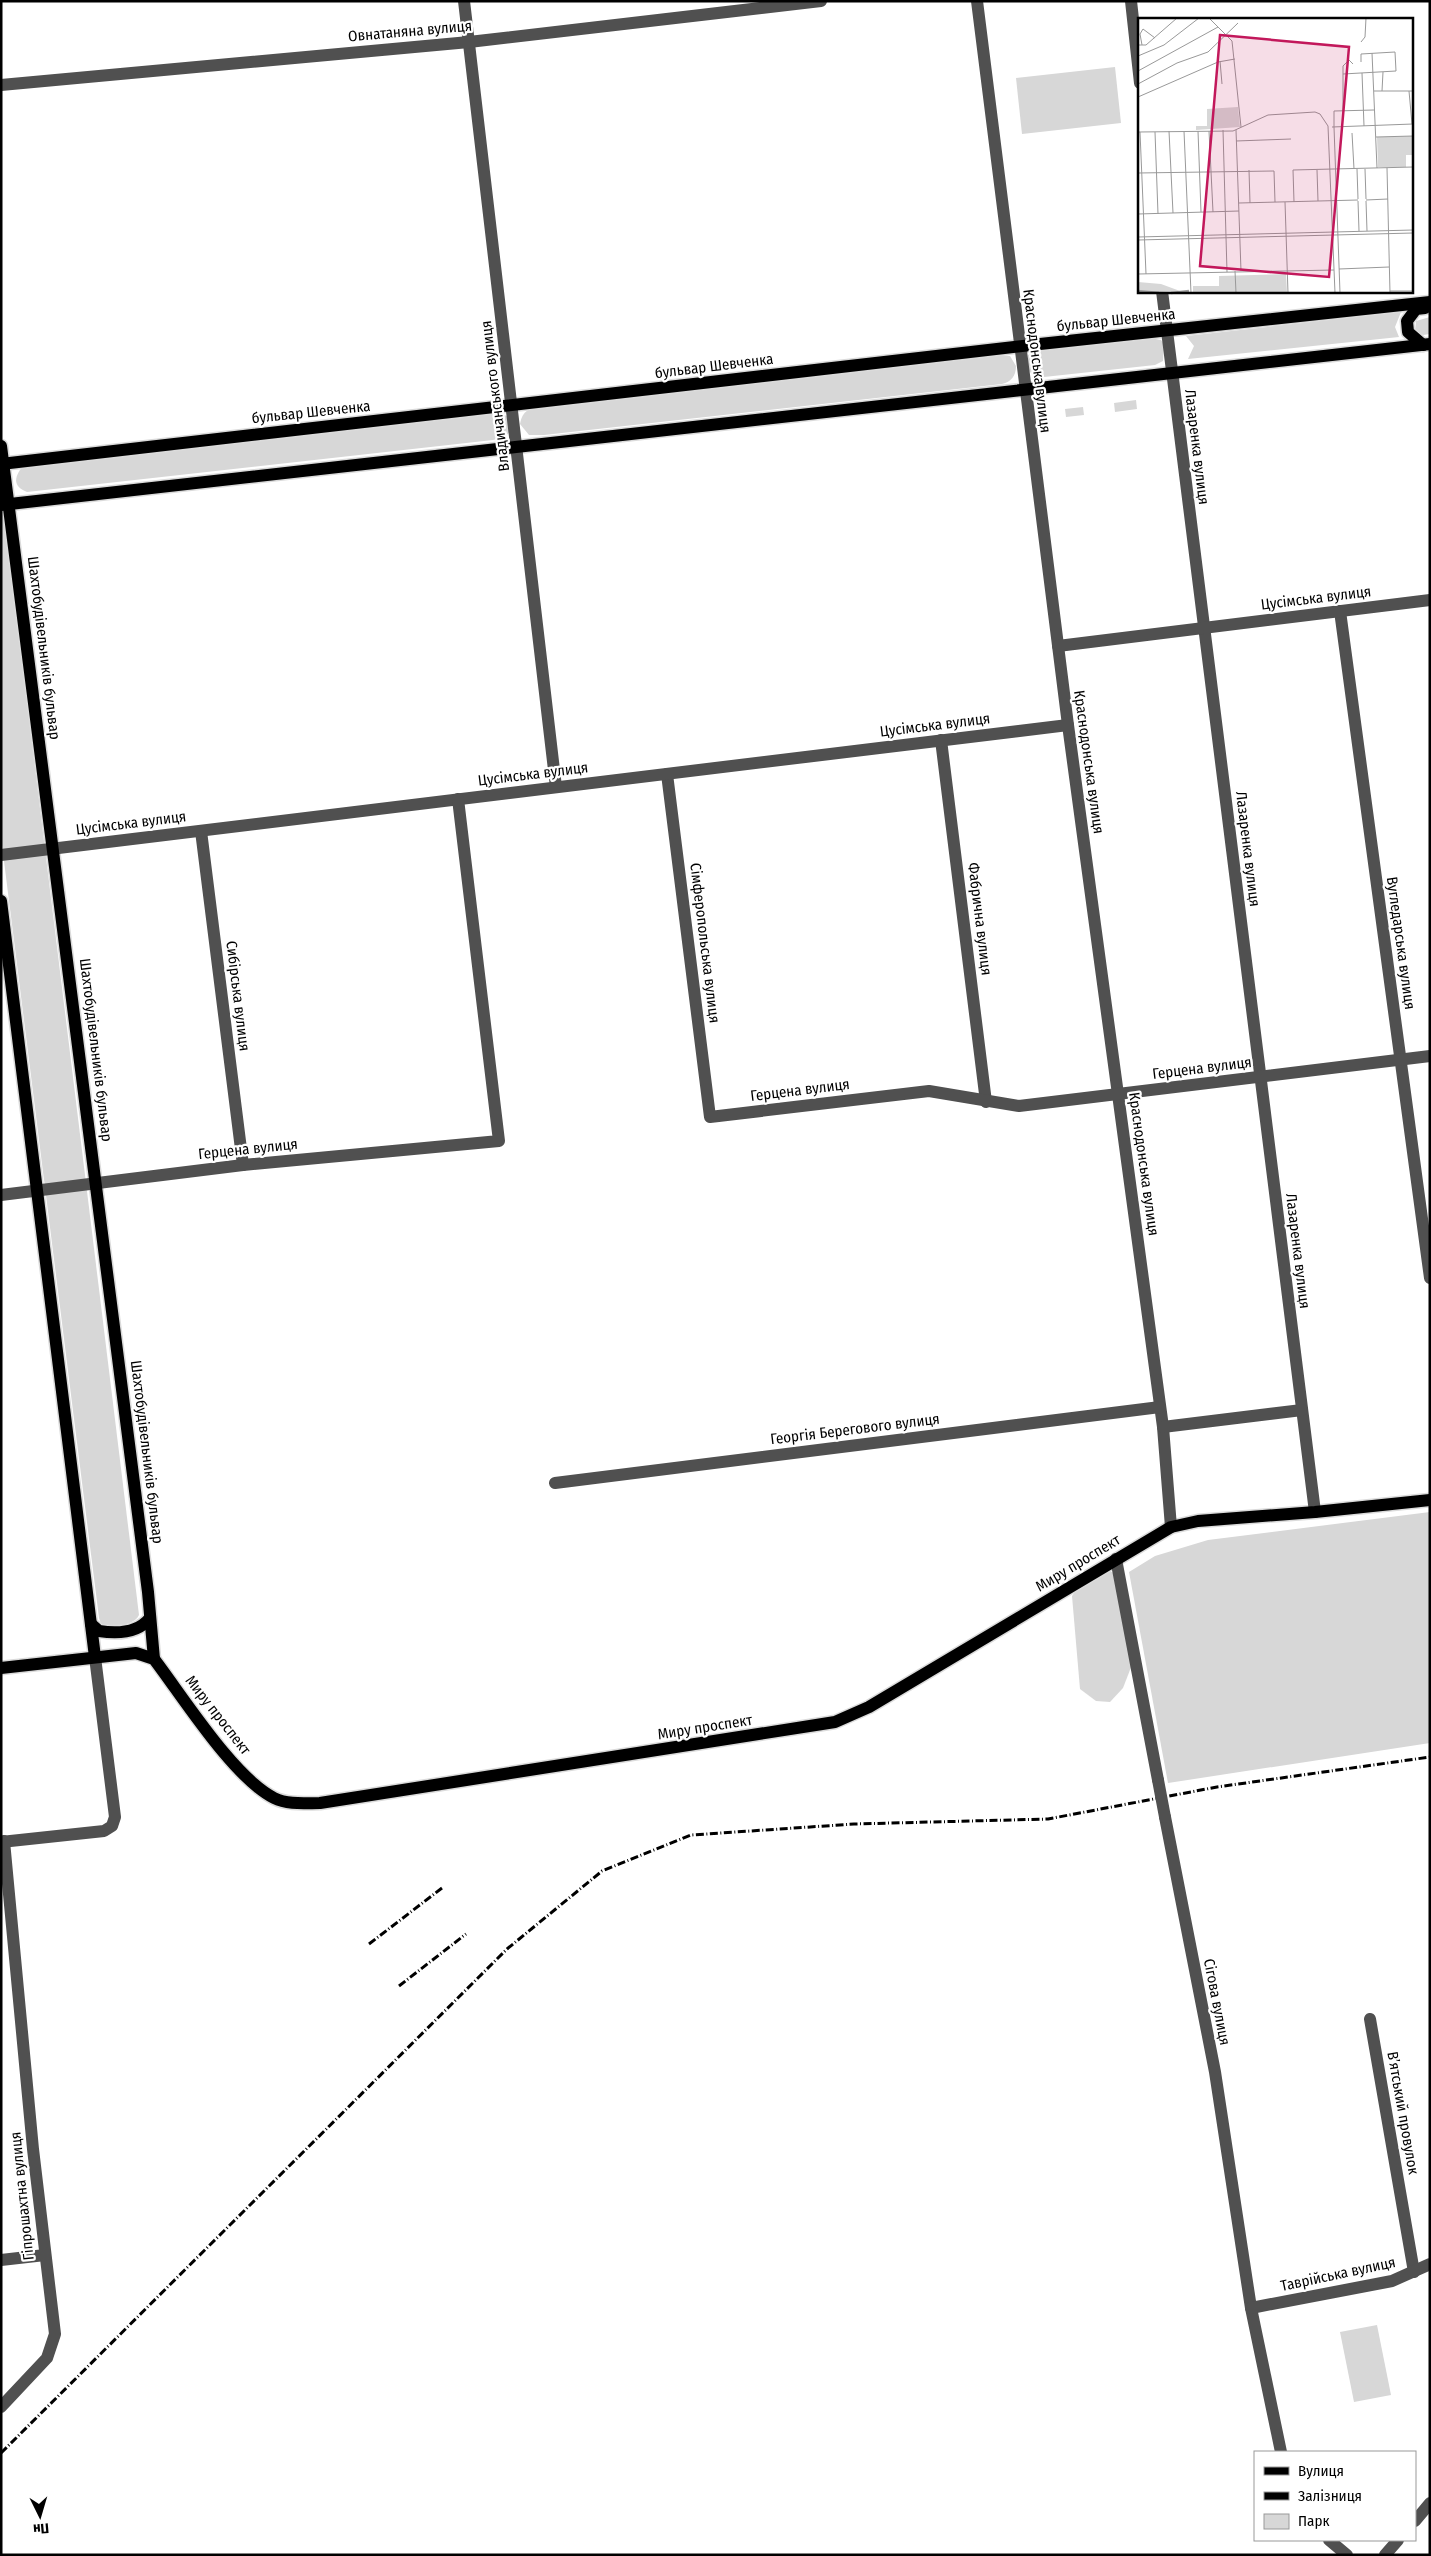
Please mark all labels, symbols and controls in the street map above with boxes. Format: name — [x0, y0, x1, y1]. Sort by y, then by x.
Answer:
street label: Овнатаняна вулиця — [347, 17, 473, 45]
inset map — [1138, 18, 1414, 292]
street label: Краснодонська вулиця — [1019, 288, 1055, 434]
street label: бульвар Шевченка — [1056, 305, 1176, 335]
street label: Владичанського вулиця — [477, 320, 513, 472]
street label: бульвар Шевченка — [654, 350, 774, 382]
street label: Лазаренка вулиця — [1181, 388, 1213, 506]
street label: бульвар Шевченка — [251, 397, 371, 427]
street label: Шахтобудівельників бульвар — [24, 555, 64, 741]
street label: Цусімська вулиця — [1260, 582, 1372, 614]
street label: Краснодонська вулиця — [1070, 689, 1108, 835]
street label: Цусімська вулиця — [879, 709, 991, 741]
street label: Цусімська вулиця — [477, 758, 589, 790]
street label: Лазаренка вулиця — [1232, 790, 1264, 908]
street label: Цусімська вулиця — [75, 807, 187, 839]
street label: Сімферопольська вулиця — [686, 862, 724, 1024]
street label: Фабрична вулиця — [964, 862, 996, 976]
street label: Вугледарська вулиця — [1383, 875, 1419, 1011]
street label: Сибірська вулиця — [222, 940, 254, 1052]
street label: Шахтобудівельників бульвар — [76, 957, 116, 1143]
street label: Герцена вулиця — [1151, 1053, 1253, 1083]
street label: Герцена вулиця — [749, 1075, 851, 1105]
street label: Краснодонська вулиця — [1125, 1091, 1163, 1237]
street label: Герцена вулиця — [197, 1135, 299, 1163]
street label: Лазаренка вулиця — [1282, 1192, 1314, 1310]
street label: Шахтобудівельників бульвар — [127, 1359, 167, 1545]
street label: Георгія Берегового вулиця — [769, 1410, 941, 1448]
street label: Миру проспект — [1032, 1530, 1124, 1595]
street label: Миру проспект — [181, 1672, 255, 1759]
street label: Миру проспект — [656, 1710, 755, 1743]
street label: Сігова вулиця — [1200, 1957, 1234, 2047]
street label: В’ятський провулок — [1383, 2050, 1423, 2176]
street label: Гіпрошахтна вулиця — [6, 2131, 38, 2261]
street label: Таврійська вулиця — [1279, 2253, 1397, 2295]
legend — [1254, 2451, 1416, 2541]
text: Вулиця — [1298, 2462, 1344, 2480]
text: Залізниця — [1298, 2487, 1362, 2505]
north arrow — [15, 2491, 65, 2541]
text: Парк — [1298, 2512, 1329, 2530]
text: Пн — [32, 2519, 50, 2538]

